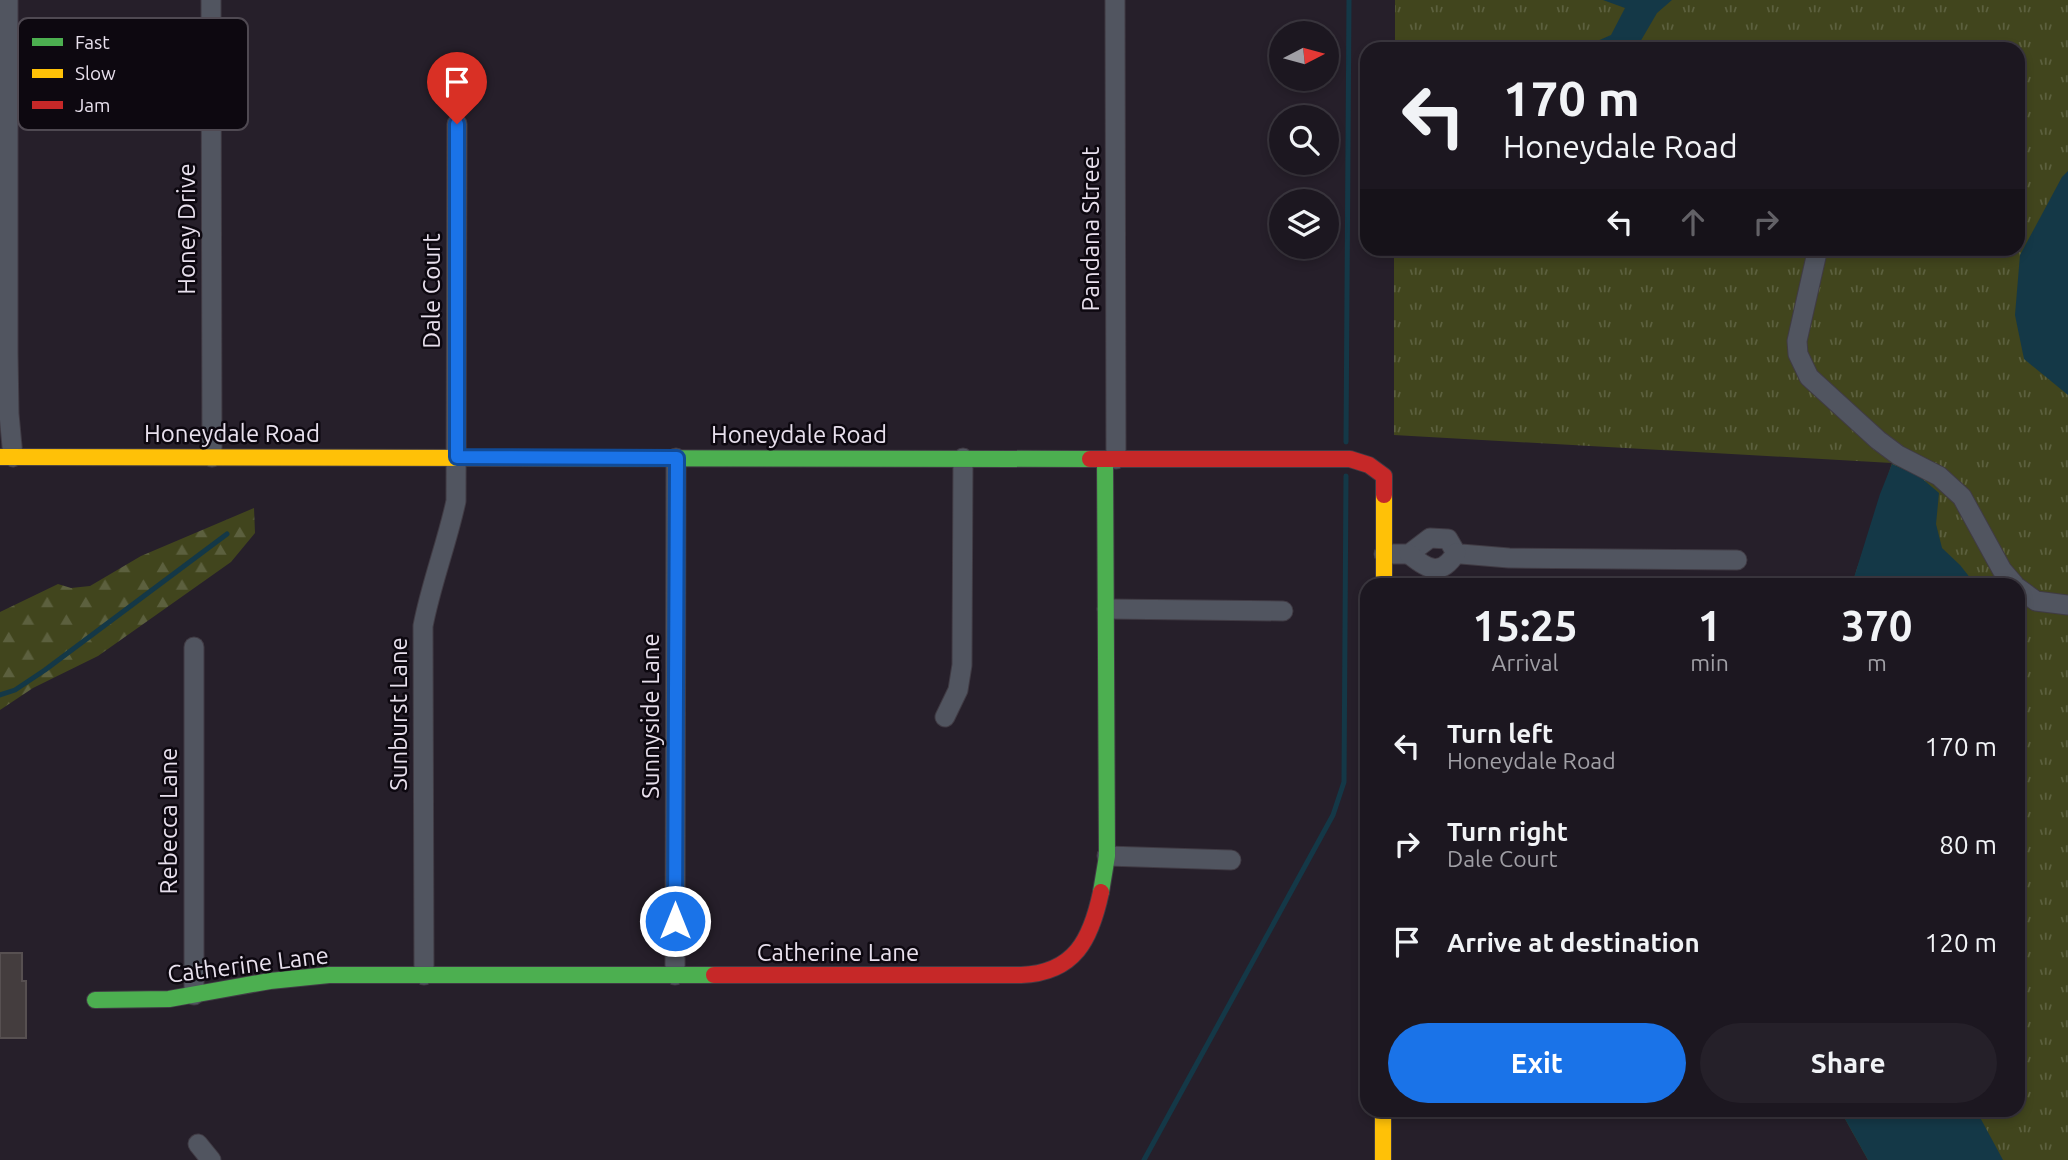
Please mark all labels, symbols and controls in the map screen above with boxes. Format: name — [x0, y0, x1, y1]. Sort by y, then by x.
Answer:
legend — [18, 18, 248, 130]
north arrow — [1269, 21, 1339, 91]
map controls — [1269, 21, 1339, 259]
text: Fast — [75, 31, 110, 53]
pin — [427, 52, 487, 124]
text: Slow — [75, 62, 116, 84]
icon: arrive — [438, 63, 476, 101]
icon: left — [1388, 70, 1479, 161]
text: 170 m — [1503, 70, 1640, 125]
text: Jam — [75, 94, 111, 116]
button: search — [1269, 105, 1339, 175]
text: Honeydale Road — [1503, 128, 1738, 164]
street label: Pandana Street — [1077, 146, 1104, 312]
street label: Honey Drive — [173, 163, 200, 295]
button: layers — [1269, 189, 1339, 259]
icon: left — [1601, 203, 1639, 241]
icon: ahead — [1674, 203, 1712, 241]
icon: right — [1747, 203, 1785, 241]
street label: Dale Court — [418, 233, 445, 349]
street label: Honeydale Road — [144, 420, 320, 447]
street label: Honeydale Road — [711, 421, 887, 448]
text: 15:25 — [1473, 602, 1578, 649]
text: 1 — [1698, 602, 1721, 649]
text: 370 — [1841, 602, 1912, 649]
street label: Sunnyside Lane — [637, 633, 664, 799]
street label: Sunburst Lane — [385, 637, 412, 791]
text: Arrival — [1492, 650, 1559, 675]
text: min — [1690, 650, 1729, 675]
text: m — [1867, 650, 1887, 675]
text: Turn left — [1447, 719, 1553, 748]
icon: left — [1388, 727, 1426, 765]
text: 170 m — [1925, 732, 1997, 761]
street label: Rebecca Lane — [155, 748, 182, 894]
text: Honeydale Road — [1447, 748, 1616, 773]
text: Turn right — [1447, 817, 1568, 846]
icon: right — [1388, 825, 1426, 863]
text: 80 m — [1939, 830, 1997, 859]
text: Dale Court — [1447, 846, 1557, 871]
position arrow — [638, 884, 712, 958]
icon: arrive — [1388, 923, 1426, 961]
text: Arrive at destination — [1447, 928, 1700, 957]
text: 120 m — [1925, 928, 1997, 957]
street label: Catherine Lane — [757, 939, 919, 966]
street label: Catherine Lane — [166, 941, 330, 988]
button: Exit — [1388, 1023, 1686, 1103]
button: Share — [1700, 1023, 1997, 1103]

